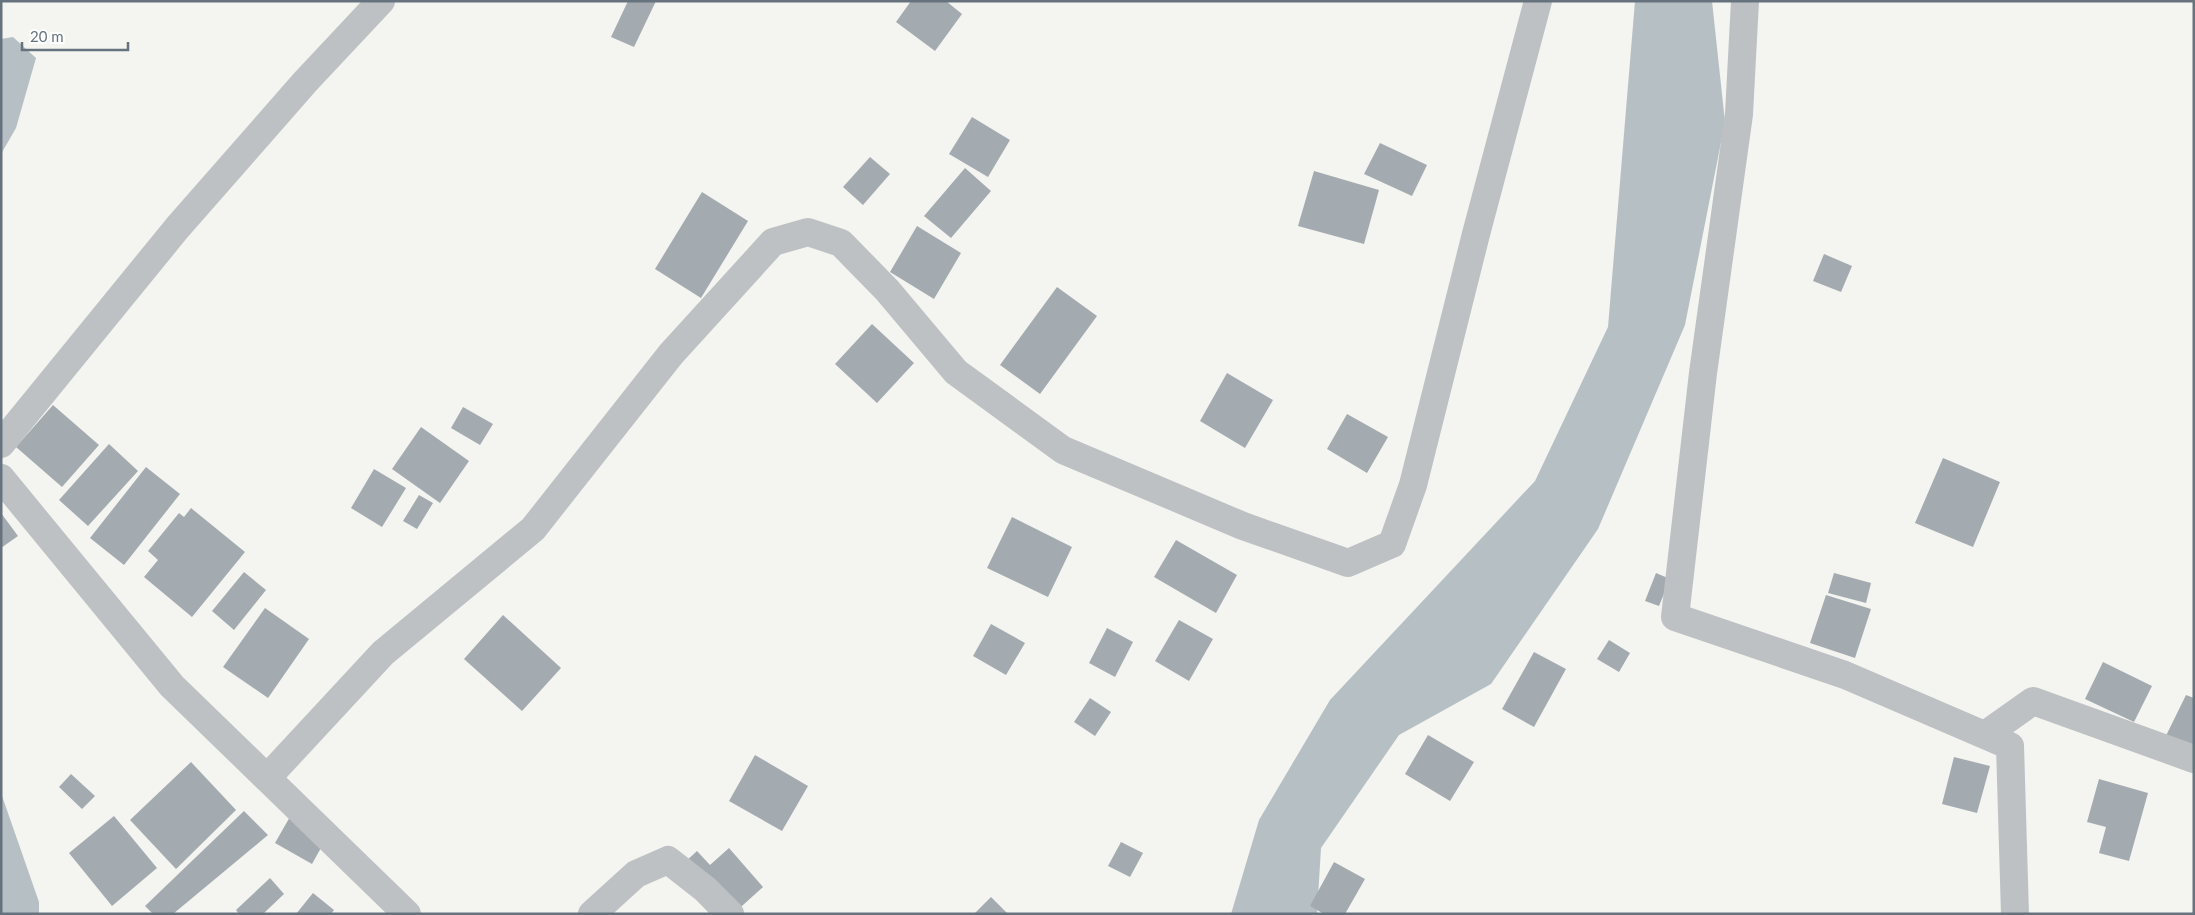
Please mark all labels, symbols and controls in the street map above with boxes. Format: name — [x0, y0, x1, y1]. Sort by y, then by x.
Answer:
scale bar — [22, 20, 129, 52]
text: 20 m — [30, 27, 64, 45]

